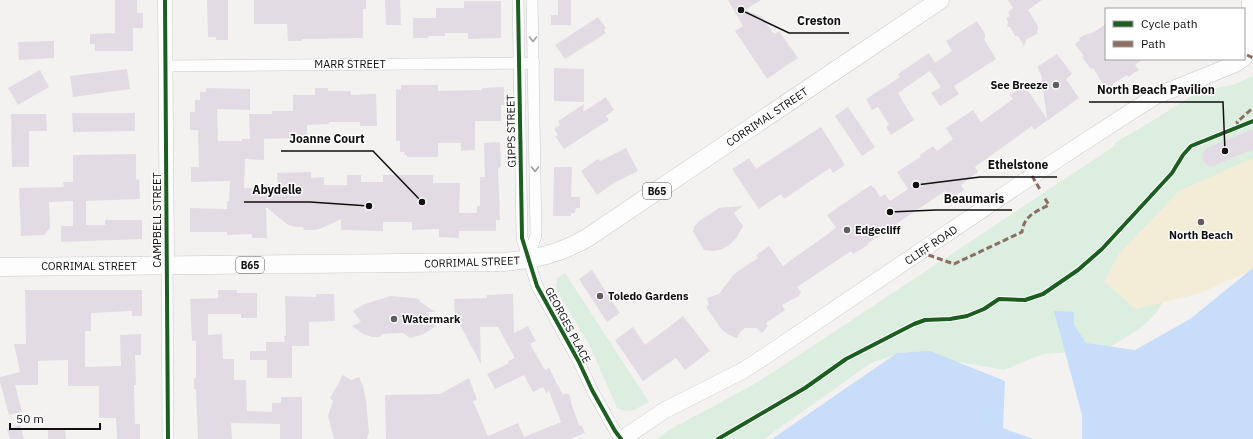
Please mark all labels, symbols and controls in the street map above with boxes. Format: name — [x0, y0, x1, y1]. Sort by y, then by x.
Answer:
legend — [1105, 8, 1245, 60]
callout: Creston — [789, 9, 849, 33]
text: Creston — [797, 13, 841, 28]
text: Cycle path — [1141, 16, 1198, 31]
one-way arrow — [529, 36, 537, 42]
text: Path — [1141, 36, 1166, 51]
street label: MARR STREET — [314, 57, 386, 71]
place label: See Breeze — [990, 78, 1048, 92]
callout: North Beach Pavilion — [1089, 78, 1223, 102]
marker: See Breeze — [1051, 80, 1061, 90]
text: North Beach Pavilion — [1097, 82, 1215, 97]
street label: CORRIMAL STREET — [723, 84, 811, 150]
street label: GIPPS STREET — [503, 94, 519, 168]
callout: Joanne Court — [281, 127, 373, 151]
text: Joanne Court — [289, 131, 365, 146]
callout: Ethelstone — [980, 153, 1057, 177]
text: Ethelstone — [988, 157, 1049, 172]
one-way arrow — [531, 166, 539, 172]
street label: CAMPBELL STREET — [150, 172, 164, 268]
callout: Abydelle — [244, 178, 310, 202]
text: Abydelle — [252, 182, 302, 197]
road number: B65 — [643, 183, 671, 199]
callout: Beaumaris — [936, 186, 1012, 210]
text: Beaumaris — [944, 191, 1004, 206]
marker: North Beach — [1196, 217, 1206, 227]
street label: CLIFF ROAD — [902, 222, 960, 268]
place label: Edgecliff — [855, 223, 901, 237]
marker: Edgecliff — [842, 225, 852, 235]
place label: North Beach — [1169, 228, 1233, 242]
street label: CORRIMAL STREET — [424, 253, 521, 271]
road number: B65 — [236, 257, 264, 273]
street label: CORRIMAL STREET — [41, 259, 138, 273]
street label: GEORGES PLACE — [542, 284, 594, 366]
place label: Toledo Gardens — [608, 289, 689, 303]
marker: Toledo Gardens — [595, 291, 605, 301]
place label: Watermark — [402, 312, 461, 326]
marker: Watermark — [389, 314, 399, 324]
scale bar — [10, 405, 100, 431]
text: 50 m — [16, 411, 44, 426]

